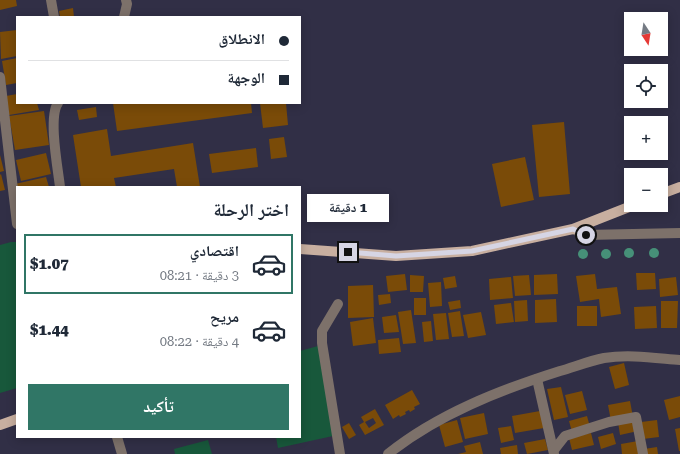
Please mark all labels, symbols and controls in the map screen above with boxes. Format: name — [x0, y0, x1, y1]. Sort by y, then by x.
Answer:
north arrow — [624, 12, 668, 56]
map controls — [624, 12, 668, 212]
text: الانطلاق — [219, 30, 265, 48]
button: locate — [624, 64, 668, 108]
text: الوجهة — [227, 69, 265, 87]
button: + — [624, 116, 668, 160]
button: − — [624, 168, 668, 212]
callout: 1 دقيقة — [307, 194, 389, 222]
text: اختر الرحلة — [213, 199, 289, 220]
text: 1 دقيقة — [329, 200, 367, 215]
route start — [577, 226, 595, 244]
text: اقتصادي — [190, 242, 239, 260]
route end — [339, 243, 357, 261]
icon: car — [251, 246, 287, 282]
text: $1.07 — [30, 255, 69, 273]
text: 3 دقيقة · 08:21 — [160, 268, 239, 283]
text: مريح — [210, 308, 239, 326]
icon: car — [251, 312, 287, 348]
text: $1.44 — [30, 321, 69, 339]
text: 4 دقيقة · 08:22 — [160, 334, 239, 349]
button: تأكيد — [28, 384, 289, 430]

